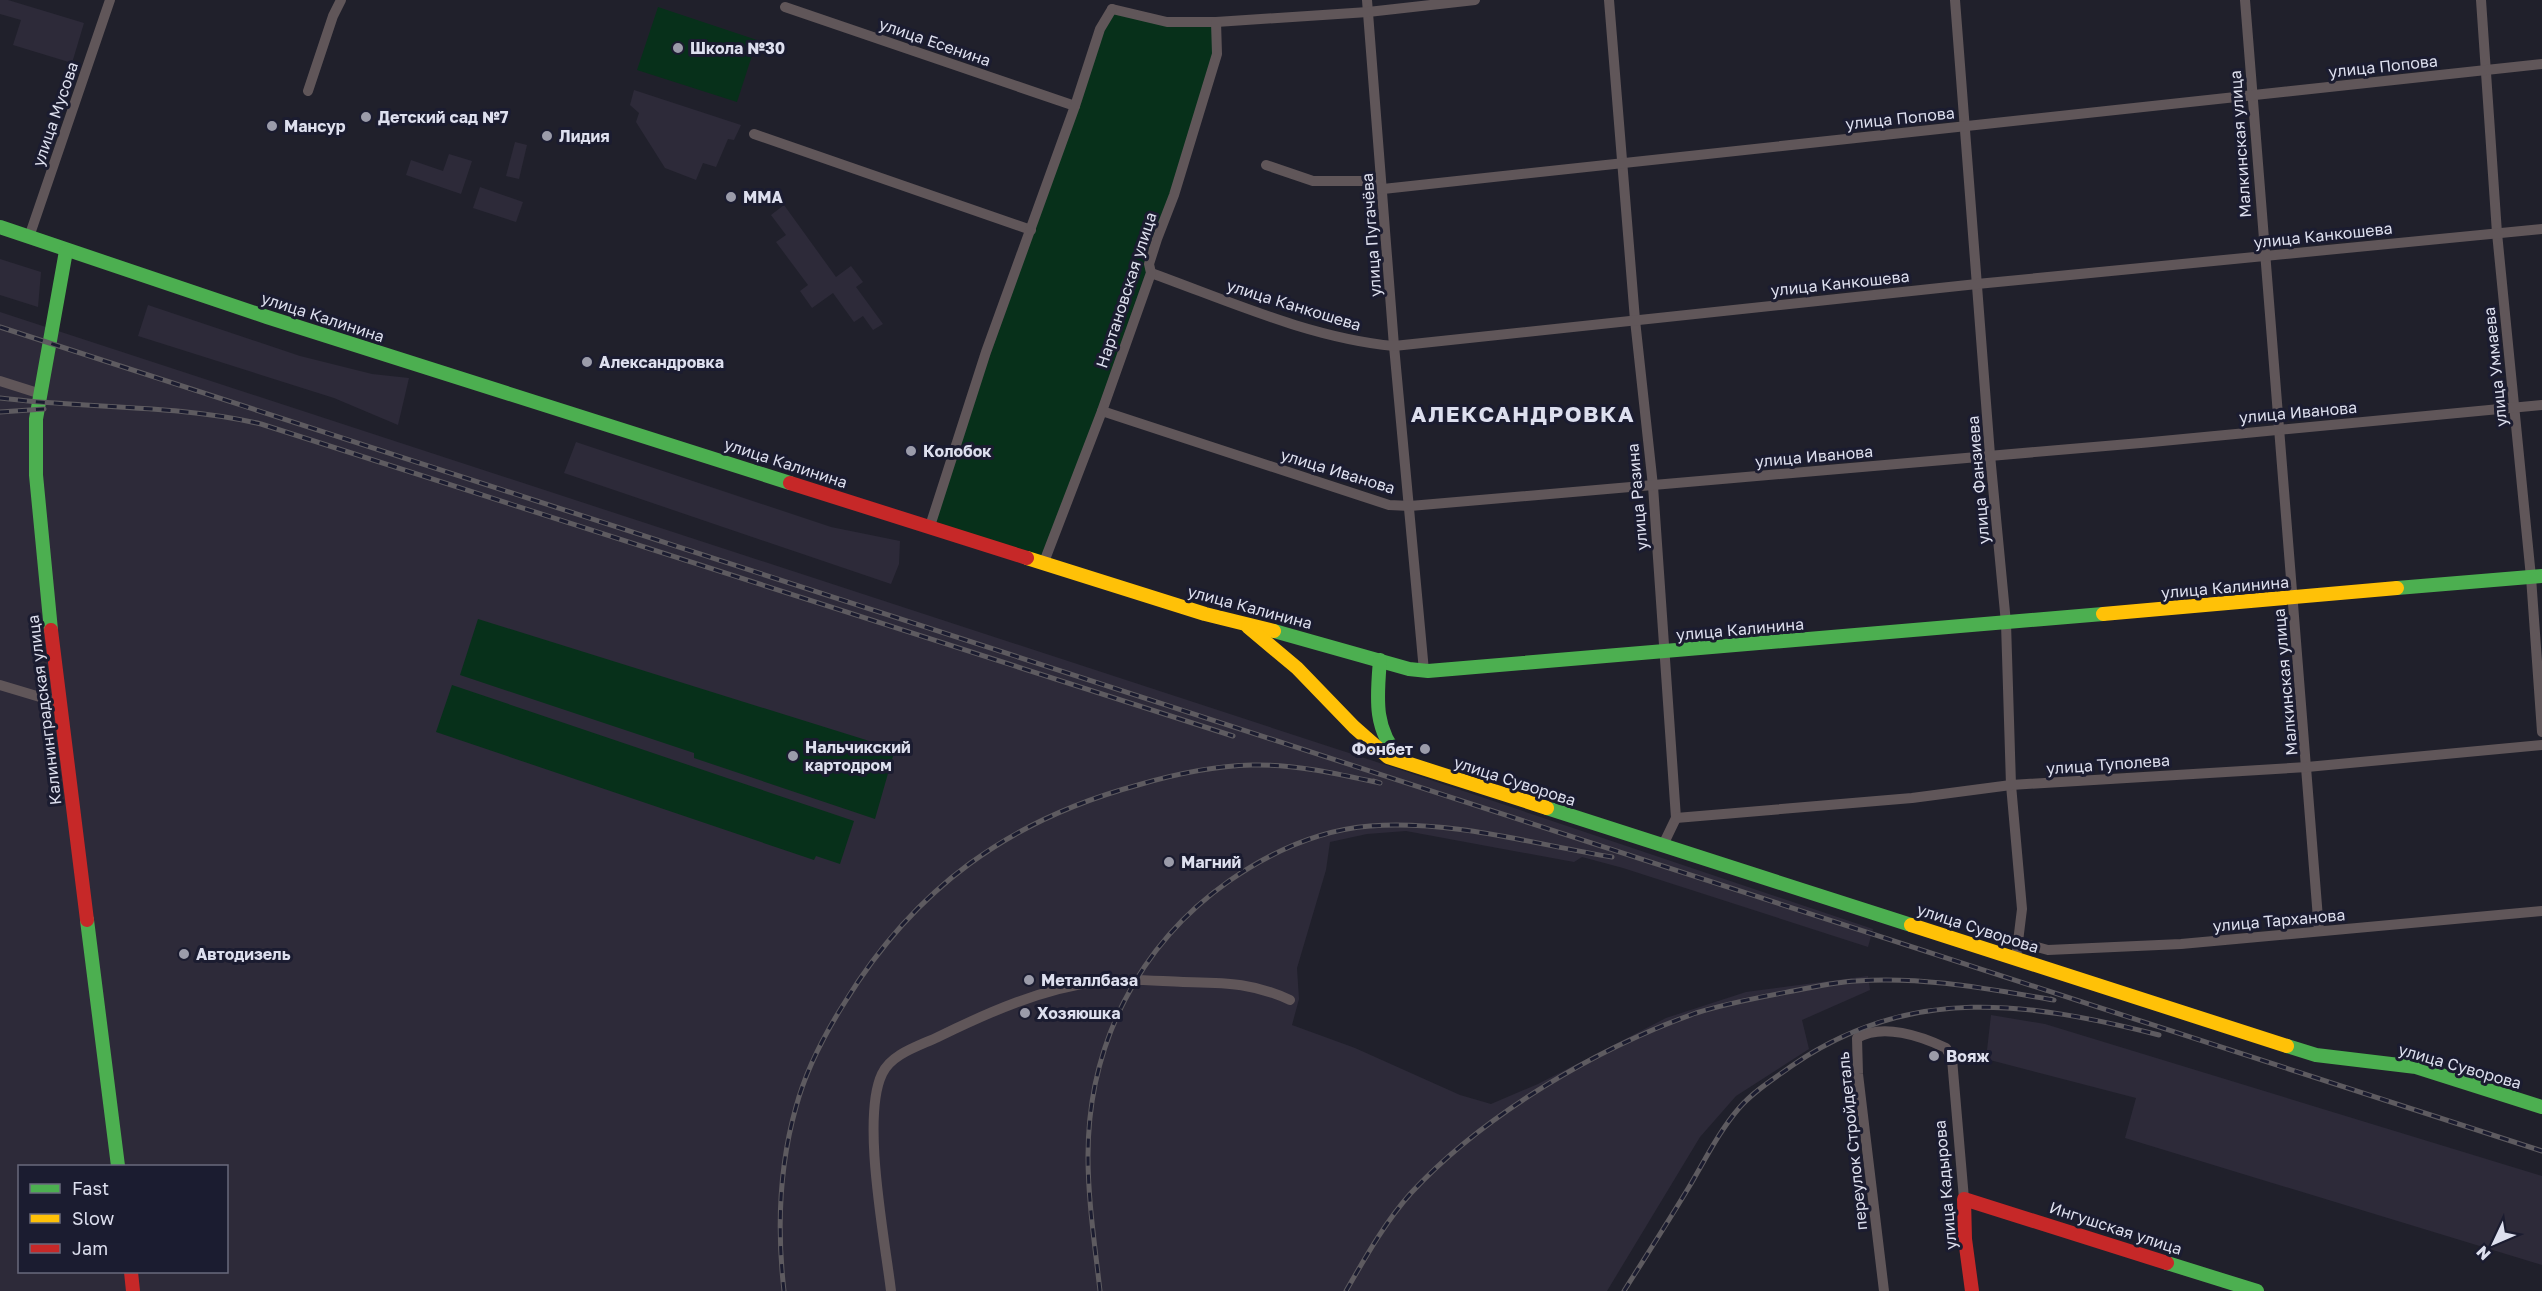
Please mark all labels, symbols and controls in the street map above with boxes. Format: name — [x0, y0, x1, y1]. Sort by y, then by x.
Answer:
street label: улица Есенина — [877, 14, 993, 70]
place label: Школа №30 — [690, 38, 785, 58]
marker: Школа №30 — [671, 41, 685, 55]
street label: улица Попова — [2327, 50, 2439, 82]
street label: улица Мусова — [28, 59, 82, 169]
street label: Малкинская улица — [2225, 70, 2255, 218]
street label: улица Попова — [1844, 102, 1956, 134]
place label: Детский сад №7 — [378, 107, 509, 127]
marker: Детский сад №7 — [359, 110, 373, 124]
place label: Мансур — [284, 116, 346, 136]
marker: Мансур — [265, 119, 279, 133]
place label: Лидия — [559, 126, 610, 146]
marker: Лидия — [540, 129, 554, 143]
street label: улица Пугачёва — [1357, 172, 1385, 298]
place label: MMA — [743, 187, 783, 207]
marker: MMA — [724, 190, 738, 204]
street label: Нартановская улица — [1091, 210, 1161, 370]
street label: улица Канкошева — [2253, 218, 2393, 252]
street label: улица Канкошева — [1770, 266, 1910, 300]
street label: улица Канкошева — [1224, 275, 1364, 335]
street label: улица Калинина — [259, 288, 387, 346]
street label: улица Уммаева — [2479, 306, 2511, 428]
place label: Александровка — [599, 352, 724, 372]
marker: Александровка — [580, 355, 594, 369]
street label: улица Иванова — [2238, 397, 2358, 427]
district label: АЛЕКСАНДРОВКА — [1411, 400, 1635, 427]
street label: улица Фанзиева — [1962, 415, 1994, 545]
street label: улица Калинина — [722, 434, 850, 492]
place label: Колобок — [923, 441, 992, 461]
street label: улица Иванова — [1754, 441, 1874, 471]
street label: улица Разина — [1622, 443, 1652, 551]
marker: Колобок — [904, 444, 918, 458]
street label: улица Иванова — [1278, 444, 1398, 498]
street label: улица Калинина — [2160, 571, 2290, 603]
street label: улица Калинина — [1185, 581, 1315, 633]
street label: Малкинская улица — [2269, 608, 2301, 756]
street label: улица Калинина — [1675, 613, 1805, 645]
street label: Калининградская улица — [22, 614, 66, 806]
place label: Нальчикский картодром — [805, 737, 911, 775]
place label: Фонбет — [1351, 739, 1413, 759]
marker: Фонбет — [1418, 742, 1432, 756]
marker: Нальчикский картодром — [786, 749, 800, 763]
street label: улица Туполева — [2045, 750, 2171, 778]
street label: улица Суворова — [1452, 752, 1578, 810]
place label: Магний — [1181, 852, 1241, 872]
marker: Магний — [1162, 855, 1176, 869]
street label: улица Суворова — [1915, 899, 2041, 957]
street label: улица Тарханова — [2212, 904, 2346, 936]
place label: Автодизель — [196, 944, 291, 964]
marker: Автодизель — [177, 947, 191, 961]
place label: Металлбаза — [1041, 970, 1138, 990]
marker: Металлбаза — [1022, 973, 1036, 987]
place label: Хозяюшка — [1037, 1003, 1120, 1023]
marker: Хозяюшка — [1018, 1006, 1032, 1020]
street label: улица Суворова — [2396, 1039, 2524, 1093]
place label: Вояж — [1946, 1046, 1989, 1066]
marker: Вояж — [1927, 1049, 1941, 1063]
street label: переулок Стройдеталь — [1833, 1051, 1871, 1231]
street label: улица Кадырова — [1929, 1119, 1961, 1251]
legend — [18, 1165, 228, 1273]
text: Fast — [72, 1177, 109, 1199]
street label: Ингушская улица — [2047, 1197, 2185, 1259]
text: Slow — [72, 1207, 115, 1229]
north arrow — [2464, 1213, 2524, 1273]
text: Jam — [72, 1237, 108, 1259]
text: N — [2472, 1242, 2495, 1265]

